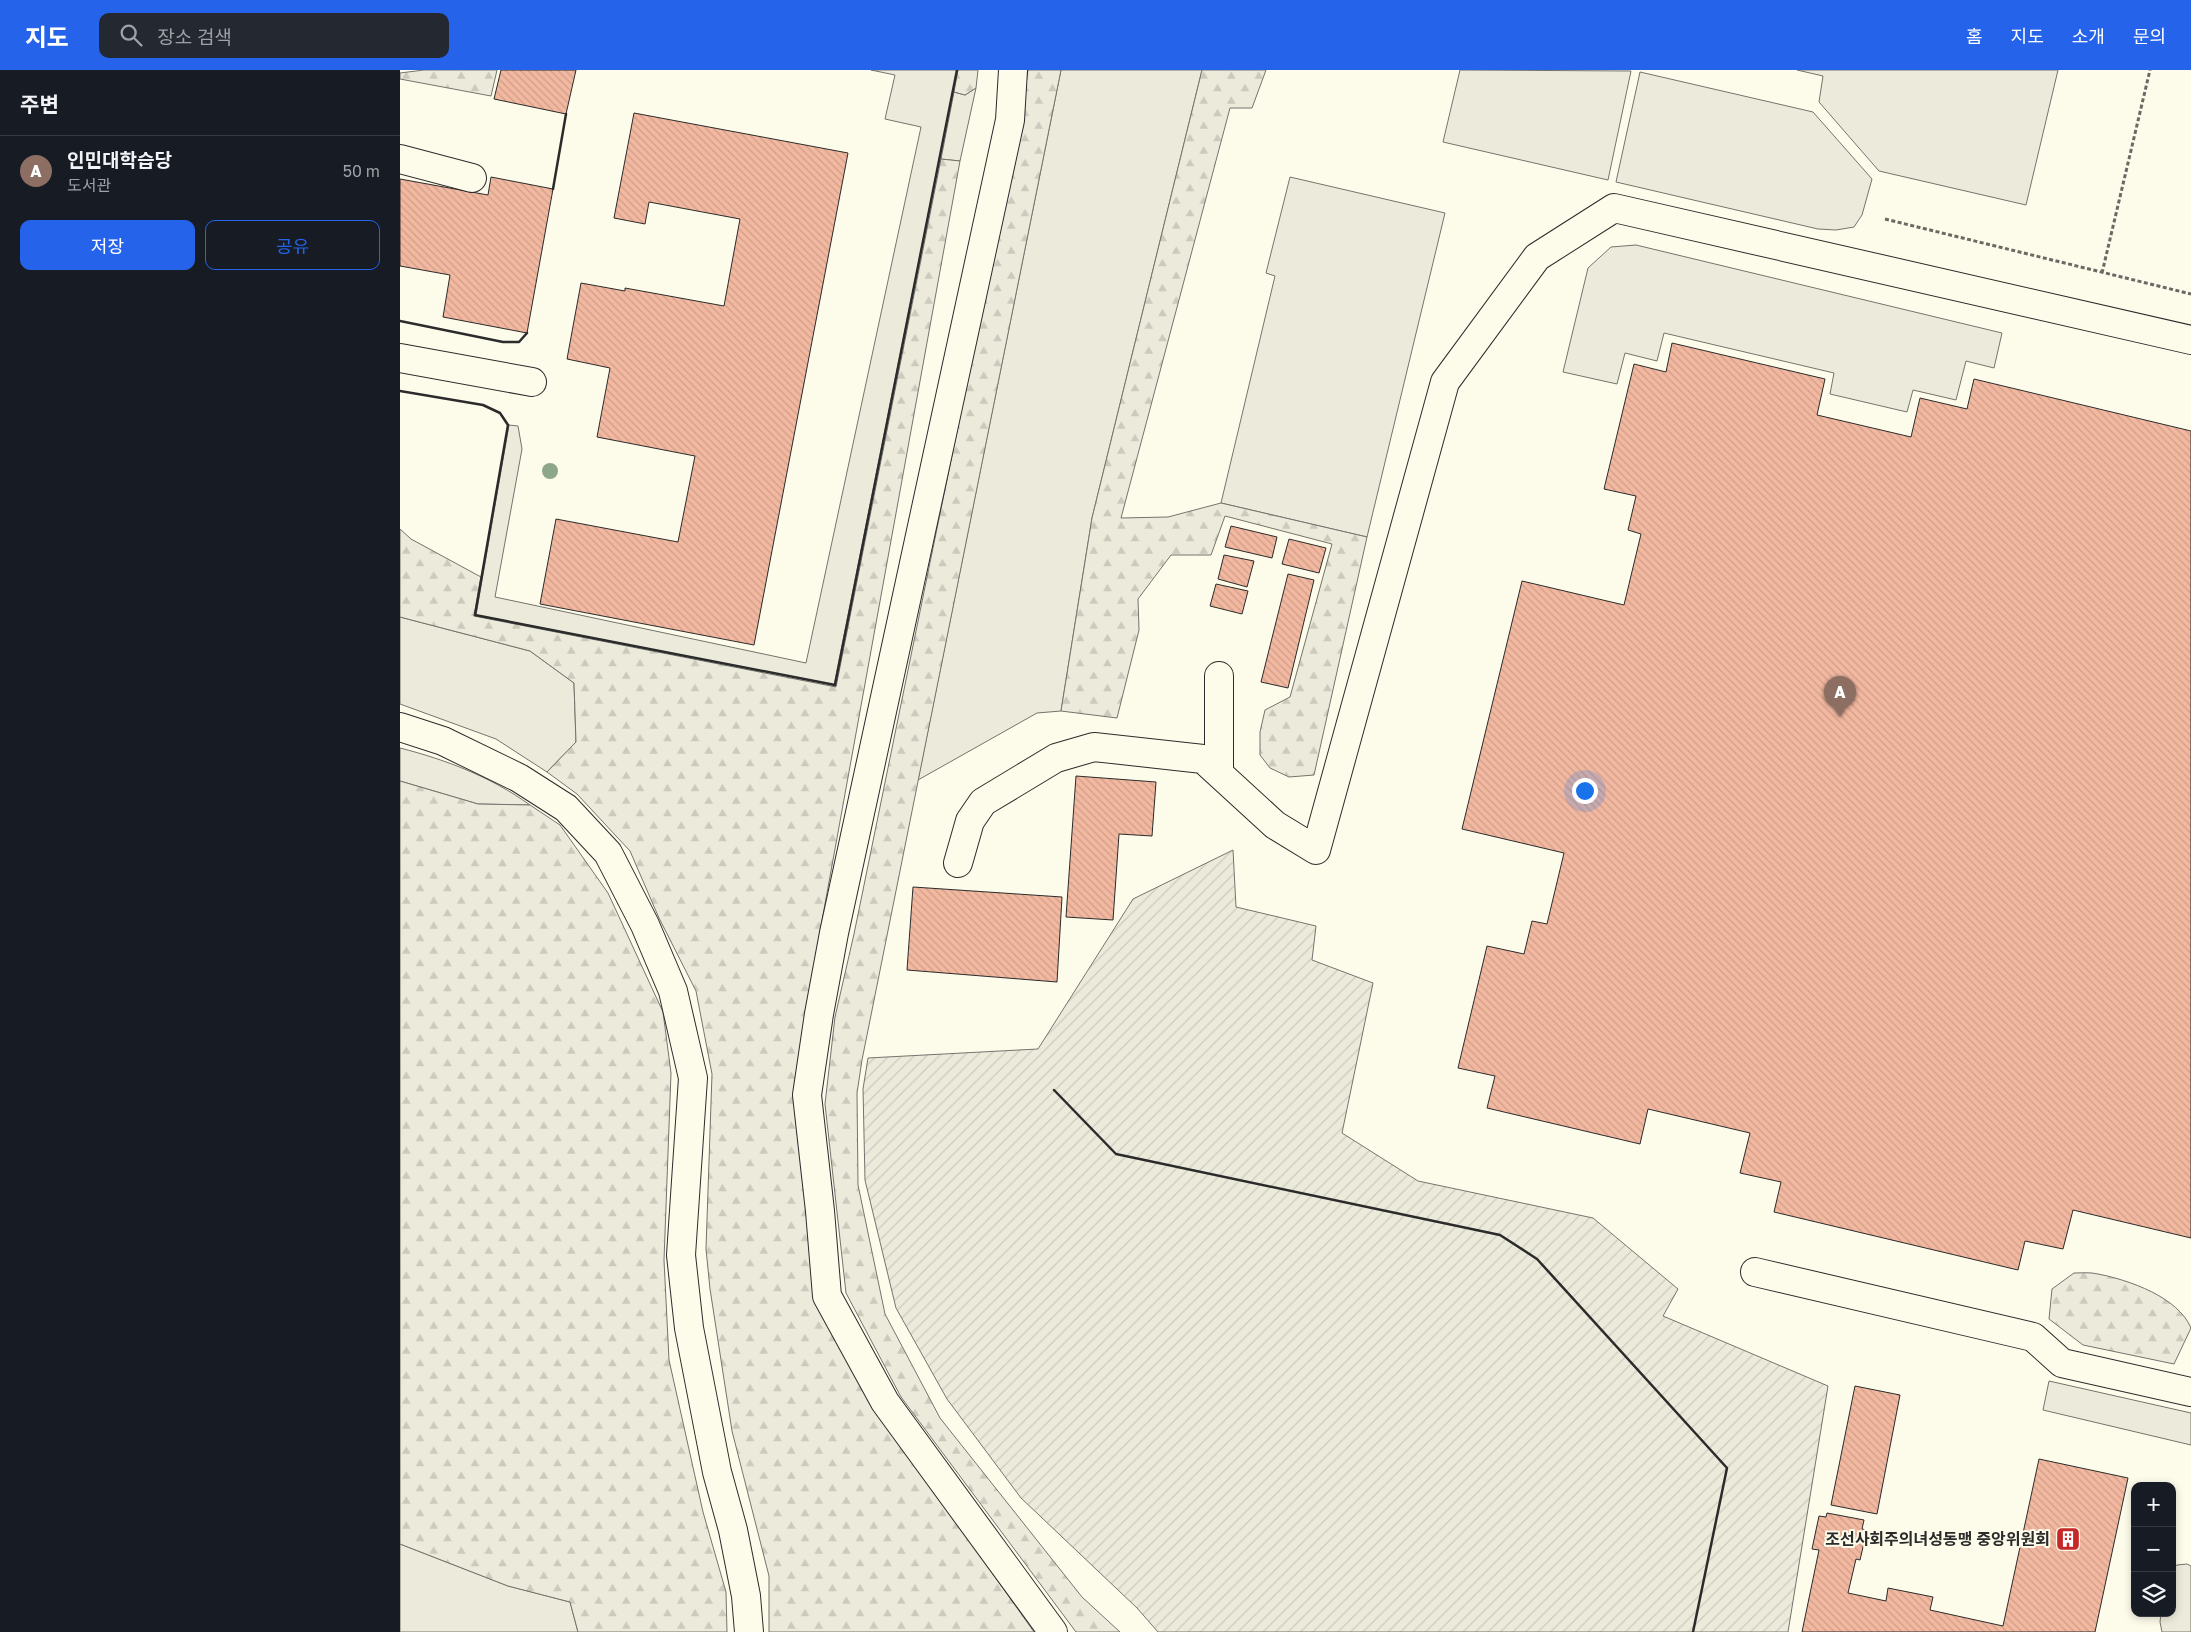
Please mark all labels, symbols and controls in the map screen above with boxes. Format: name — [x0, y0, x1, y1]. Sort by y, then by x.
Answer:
search box — [99, 13, 449, 58]
icon: search — [117, 21, 145, 49]
text: 지도 — [25, 22, 69, 51]
text: 장소 검색 — [157, 25, 232, 48]
text: 홈 — [1966, 25, 1983, 47]
text: 지도 — [2011, 25, 2044, 47]
text: 소개 — [2072, 25, 2105, 47]
text: 문의 — [2133, 25, 2166, 47]
text: 주변 — [20, 91, 59, 117]
text: 인민대학습당 — [67, 148, 172, 171]
text: A — [30, 161, 42, 181]
text: 50 m — [343, 161, 380, 181]
text: 도서관 — [67, 175, 111, 195]
button: 저장 — [20, 220, 195, 270]
button: 공유 — [205, 220, 380, 270]
pin: A — [1824, 676, 1856, 717]
your location — [1572, 778, 1598, 804]
map controls — [2131, 1482, 2176, 1617]
button: + — [2131, 1482, 2176, 1527]
building icon: 조선사회주의녀성동맹 중앙위원회 — [2055, 1526, 2081, 1552]
button: − — [2131, 1527, 2176, 1572]
place label: 조선사회주의녀성동맹 중앙위원회 — [1825, 1529, 2050, 1549]
button: layers — [2131, 1572, 2176, 1617]

